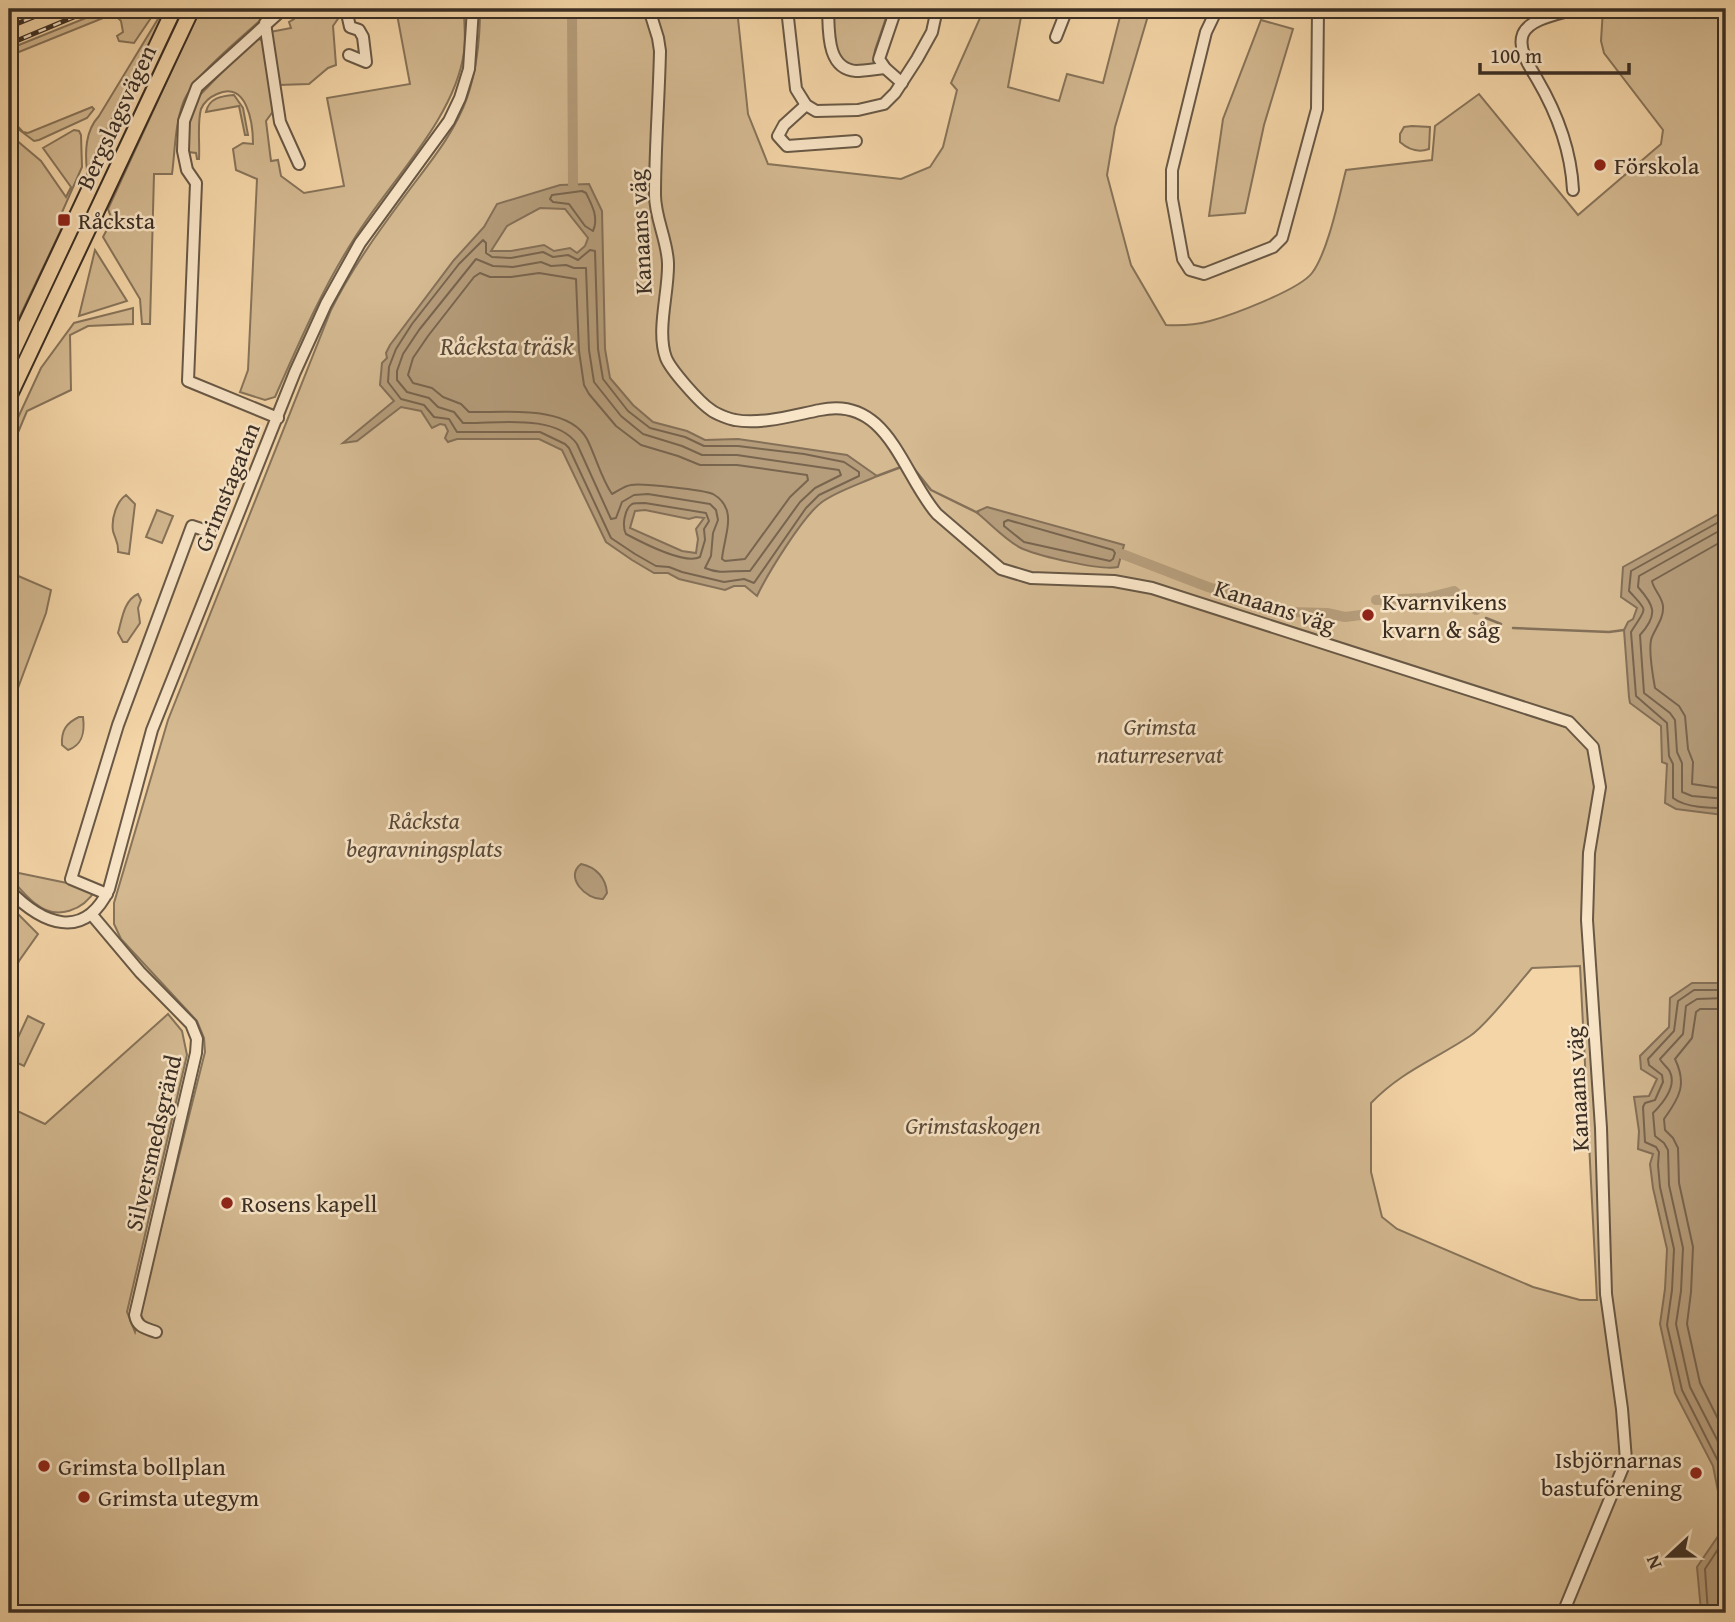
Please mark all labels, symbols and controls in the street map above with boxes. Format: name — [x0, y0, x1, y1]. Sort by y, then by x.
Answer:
scale bar — [1480, 32, 1628, 76]
street label: Bergslagsvägen — [67, 39, 165, 195]
text: 100 m — [1490, 40, 1542, 71]
place label: Förskola — [1614, 148, 1700, 183]
marker: Förskola — [1592, 157, 1608, 173]
street label: Kanaans väg — [619, 168, 661, 295]
place label: Råcksta — [78, 203, 156, 238]
marker: Råcksta — [56, 212, 72, 228]
water label: Råcksta träsk — [439, 326, 574, 365]
street label: Grimstagatan — [185, 417, 269, 557]
street label: Kanaans väg — [1210, 570, 1340, 642]
place label: Kvarnvikens kvarn & såg — [1382, 584, 1507, 647]
marker: Kvarnvikens kvarn & såg — [1360, 607, 1376, 623]
park label: Grimsta naturreservat — [1097, 709, 1224, 772]
park label: Råcksta begravningsplats — [346, 803, 503, 866]
street label: Kanaans väg — [1556, 1025, 1598, 1152]
street label: Silversmedsgränd — [116, 1051, 190, 1235]
park label: Grimstaskogen — [905, 1108, 1041, 1143]
place label: Rosens kapell — [241, 1186, 378, 1221]
marker: Rosens kapell — [219, 1195, 235, 1211]
place label: Isbjörnarnas bastuförening — [1541, 1442, 1682, 1505]
place label: Grimsta bollplan — [58, 1449, 226, 1484]
marker: Grimsta bollplan — [36, 1458, 52, 1474]
marker: Isbjörnarnas bastuförening — [1688, 1465, 1704, 1481]
place label: Grimsta utegym — [98, 1480, 260, 1515]
marker: Grimsta utegym — [76, 1489, 92, 1505]
north arrow — [1634, 1520, 1704, 1590]
text: N — [1638, 1551, 1669, 1574]

